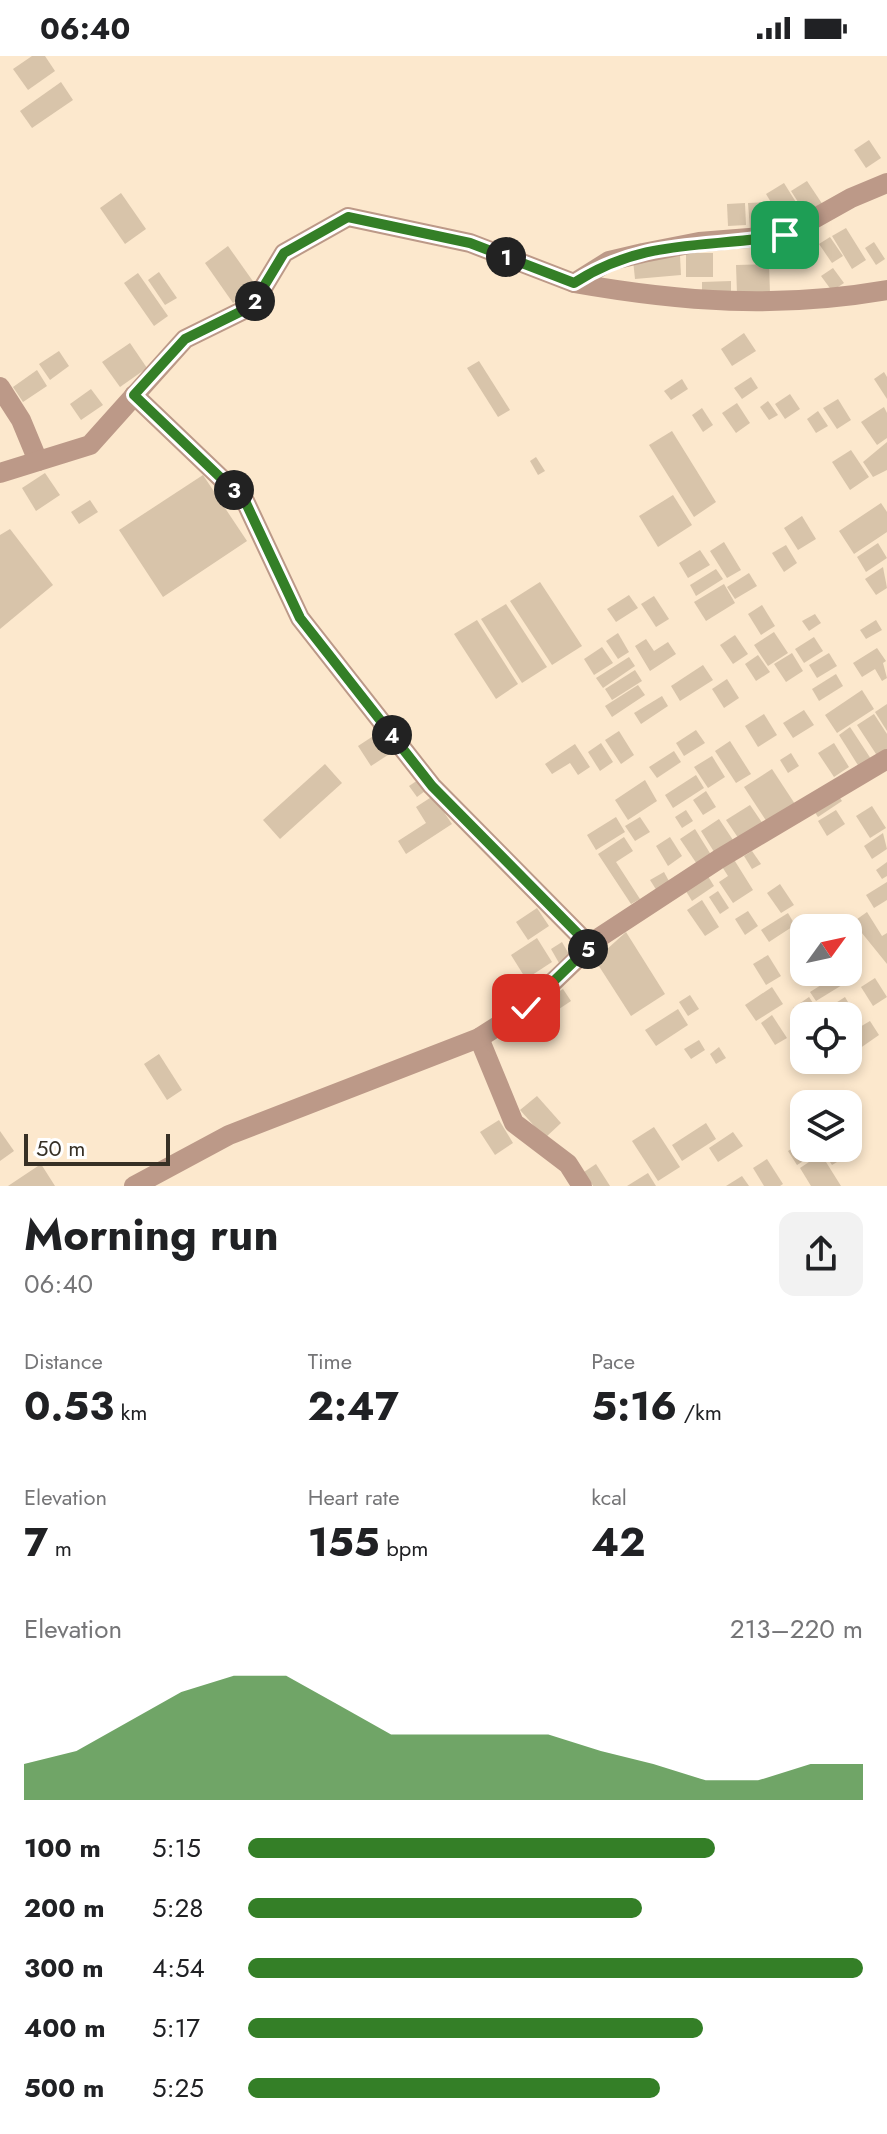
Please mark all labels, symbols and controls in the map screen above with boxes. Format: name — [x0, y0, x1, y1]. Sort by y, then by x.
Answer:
text: 06:40 — [40, 7, 130, 50]
pin — [751, 201, 819, 269]
icon: arrive — [763, 213, 807, 257]
pin: 1 — [486, 237, 526, 277]
text: 1 — [500, 241, 512, 273]
pin: 2 — [235, 281, 275, 321]
text: 2 — [248, 285, 262, 317]
pin: 3 — [214, 470, 254, 510]
text: 3 — [227, 474, 241, 506]
pin: 4 — [372, 715, 412, 755]
text: 4 — [384, 719, 400, 751]
north arrow — [790, 914, 862, 986]
map controls — [790, 914, 862, 1162]
pin: 5 — [568, 929, 608, 969]
text: 5 — [581, 933, 595, 965]
pin — [492, 974, 560, 1042]
icon: check — [504, 986, 548, 1030]
button: locate — [790, 1002, 862, 1074]
button: layers — [790, 1090, 862, 1162]
scale bar — [24, 1130, 170, 1166]
text: 50 m — [36, 1132, 85, 1164]
text: Morning run — [24, 1203, 279, 1267]
button: share — [779, 1212, 863, 1296]
text: 06:40 — [24, 1265, 93, 1303]
text: Distance — [24, 1345, 103, 1377]
text: Time — [308, 1345, 352, 1377]
text: Pace — [591, 1345, 635, 1377]
text: 0.53 — [24, 1377, 114, 1435]
text: 2:47 — [308, 1377, 399, 1435]
text: 5:16 — [591, 1377, 677, 1435]
text: km — [114, 1396, 147, 1428]
text: /km — [677, 1396, 722, 1428]
text: Elevation — [24, 1481, 107, 1513]
text: Heart rate — [308, 1481, 399, 1513]
text: kcal — [591, 1481, 627, 1513]
text: 7 — [24, 1513, 48, 1571]
text: 155 — [308, 1513, 380, 1571]
text: 42 — [591, 1513, 646, 1571]
text: m — [48, 1532, 72, 1564]
text: bpm — [380, 1532, 428, 1564]
text: Elevation — [24, 1610, 122, 1648]
text: 213–220 m — [730, 1610, 863, 1648]
text: 100 m — [24, 1829, 101, 1867]
text: 5:15 — [152, 1829, 201, 1867]
text: 200 m — [24, 1889, 105, 1927]
text: 5:28 — [152, 1889, 203, 1927]
text: 300 m — [24, 1949, 104, 1987]
text: 4:54 — [152, 1949, 205, 1987]
text: 400 m — [24, 2009, 106, 2047]
text: 5:17 — [152, 2009, 200, 2047]
text: 500 m — [24, 2069, 104, 2107]
text: 5:25 — [152, 2069, 204, 2107]

